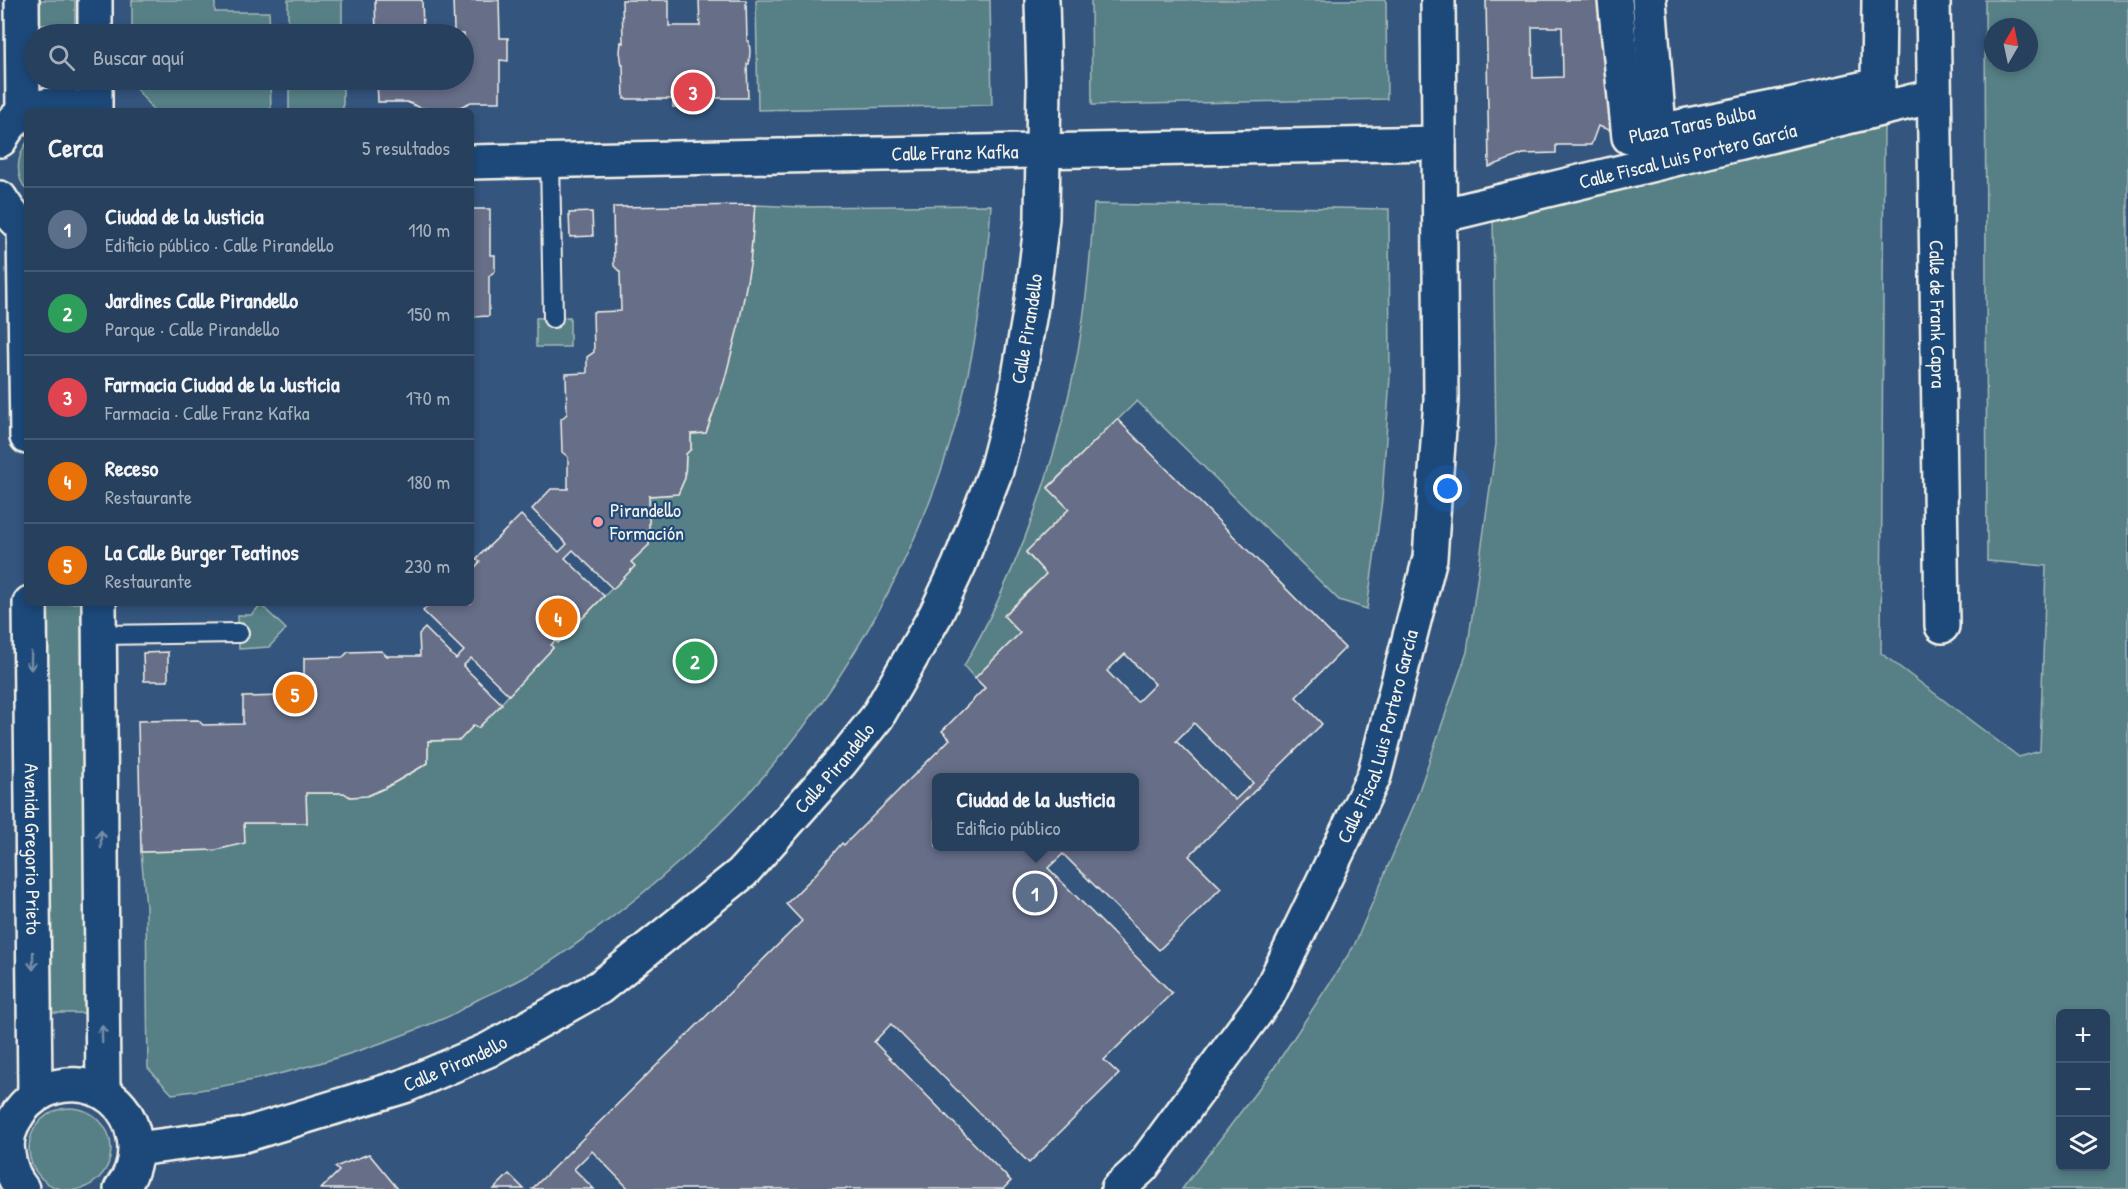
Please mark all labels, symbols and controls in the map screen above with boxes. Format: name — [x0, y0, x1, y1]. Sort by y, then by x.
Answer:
north arrow — [1984, 18, 2038, 72]
search box — [24, 24, 474, 90]
icon: search — [45, 41, 78, 74]
text: Buscar aquí — [93, 42, 185, 72]
pin: 3 — [674, 70, 712, 115]
street label: Plaza Taras Bulba — [1626, 98, 1758, 150]
street label: Calle Fiscal Luis Portero García — [1576, 116, 1800, 195]
text: Cerca — [48, 130, 103, 165]
text: 5 resultados — [362, 134, 450, 161]
street label: Calle Franz Kafka — [891, 137, 1019, 167]
text: Ciudad de la Justicia — [105, 201, 264, 231]
text: 1 — [64, 216, 71, 243]
text: 110 m — [408, 216, 450, 243]
text: Edificio público · Calle Pirandello — [105, 231, 334, 258]
street label: Calle de Frank Capra — [1923, 240, 1953, 388]
street label: Calle Pirandello — [1004, 272, 1048, 386]
text: Jardines Calle Pirandello — [105, 285, 298, 315]
text: 2 — [63, 300, 72, 327]
text: 150 m — [407, 300, 450, 327]
text: Parque · Calle Pirandello — [105, 315, 280, 342]
text: Farmacia Ciudad de la Justicia — [105, 369, 340, 399]
text: 3 — [63, 384, 72, 411]
text: 170 m — [406, 384, 450, 411]
text: Farmacia · Calle Franz Kafka — [105, 399, 310, 426]
text: Receso — [105, 453, 158, 483]
text: 4 — [64, 468, 71, 495]
text: 180 m — [407, 468, 450, 495]
your location — [1433, 474, 1462, 503]
text: Restaurante — [105, 483, 192, 510]
place label: Pirandello Formación — [609, 496, 684, 546]
marker: Pirandello Formación — [591, 515, 605, 529]
text: La Calle Burger Teatinos — [105, 537, 299, 567]
text: 5 — [63, 552, 72, 579]
text: 230 m — [405, 552, 450, 579]
text: Restaurante — [105, 567, 192, 594]
pin: 4 — [538, 596, 578, 640]
street label: Calle Fiscal Luis Portero García — [1330, 627, 1424, 847]
pin: 2 — [676, 638, 714, 684]
one-way arrow — [25, 651, 37, 671]
pin: 5 — [276, 672, 314, 716]
street label: Calle Pirandello — [788, 717, 880, 819]
street label: Avenida Gregorio Prieto — [19, 763, 47, 935]
popup — [932, 773, 1139, 851]
text: Ciudad de la Justicia — [956, 784, 1115, 814]
text: Edificio público — [956, 814, 1061, 841]
one-way arrow — [95, 829, 107, 849]
pin: 1 — [1016, 870, 1054, 916]
one-way arrow — [27, 951, 39, 971]
map controls — [2056, 1009, 2110, 1171]
button: + — [2056, 1009, 2110, 1063]
one-way arrow — [96, 1024, 107, 1044]
street label: Calle Pirandello — [399, 1028, 512, 1098]
button: − — [2056, 1063, 2110, 1117]
button: layers — [2056, 1117, 2110, 1171]

